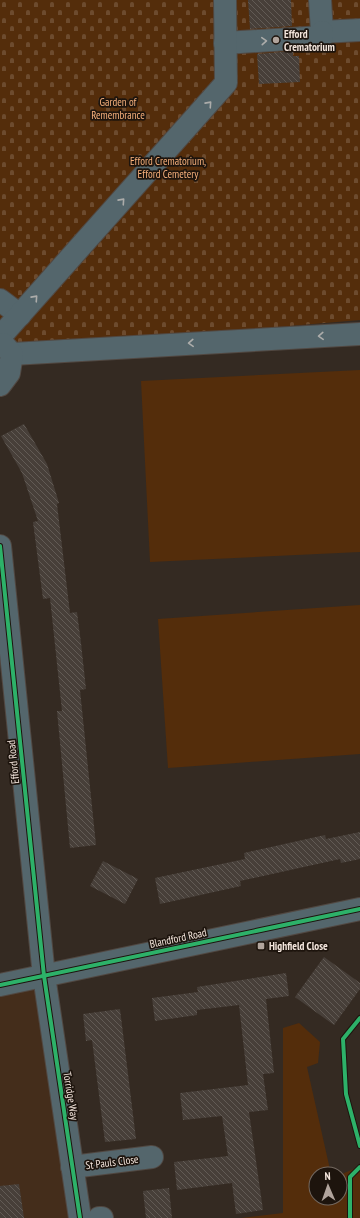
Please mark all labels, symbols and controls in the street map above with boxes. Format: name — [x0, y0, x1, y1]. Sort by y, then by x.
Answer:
place label: Efford Crematorium — [284, 27, 335, 54]
marker: Efford Crematorium — [271, 35, 281, 45]
one-way arrow — [261, 37, 267, 45]
park label: Garden of Remembrance — [91, 95, 145, 122]
one-way arrow — [204, 101, 212, 109]
park label: Efford Crematorium, Efford Cemetery — [130, 154, 206, 181]
one-way arrow — [117, 198, 124, 205]
one-way arrow — [31, 295, 38, 302]
one-way arrow — [318, 331, 324, 340]
one-way arrow — [188, 339, 194, 347]
street label: Efford Road — [4, 739, 22, 785]
street label: Blandford Road — [148, 925, 208, 951]
place label: Highfield Close — [269, 939, 328, 953]
marker: Highfield Close — [256, 941, 266, 951]
street label: Torridge Way — [60, 1071, 82, 1122]
street label: St Pauls Close — [85, 1152, 140, 1172]
north arrow — [308, 1166, 348, 1206]
text: N — [324, 1169, 331, 1183]

